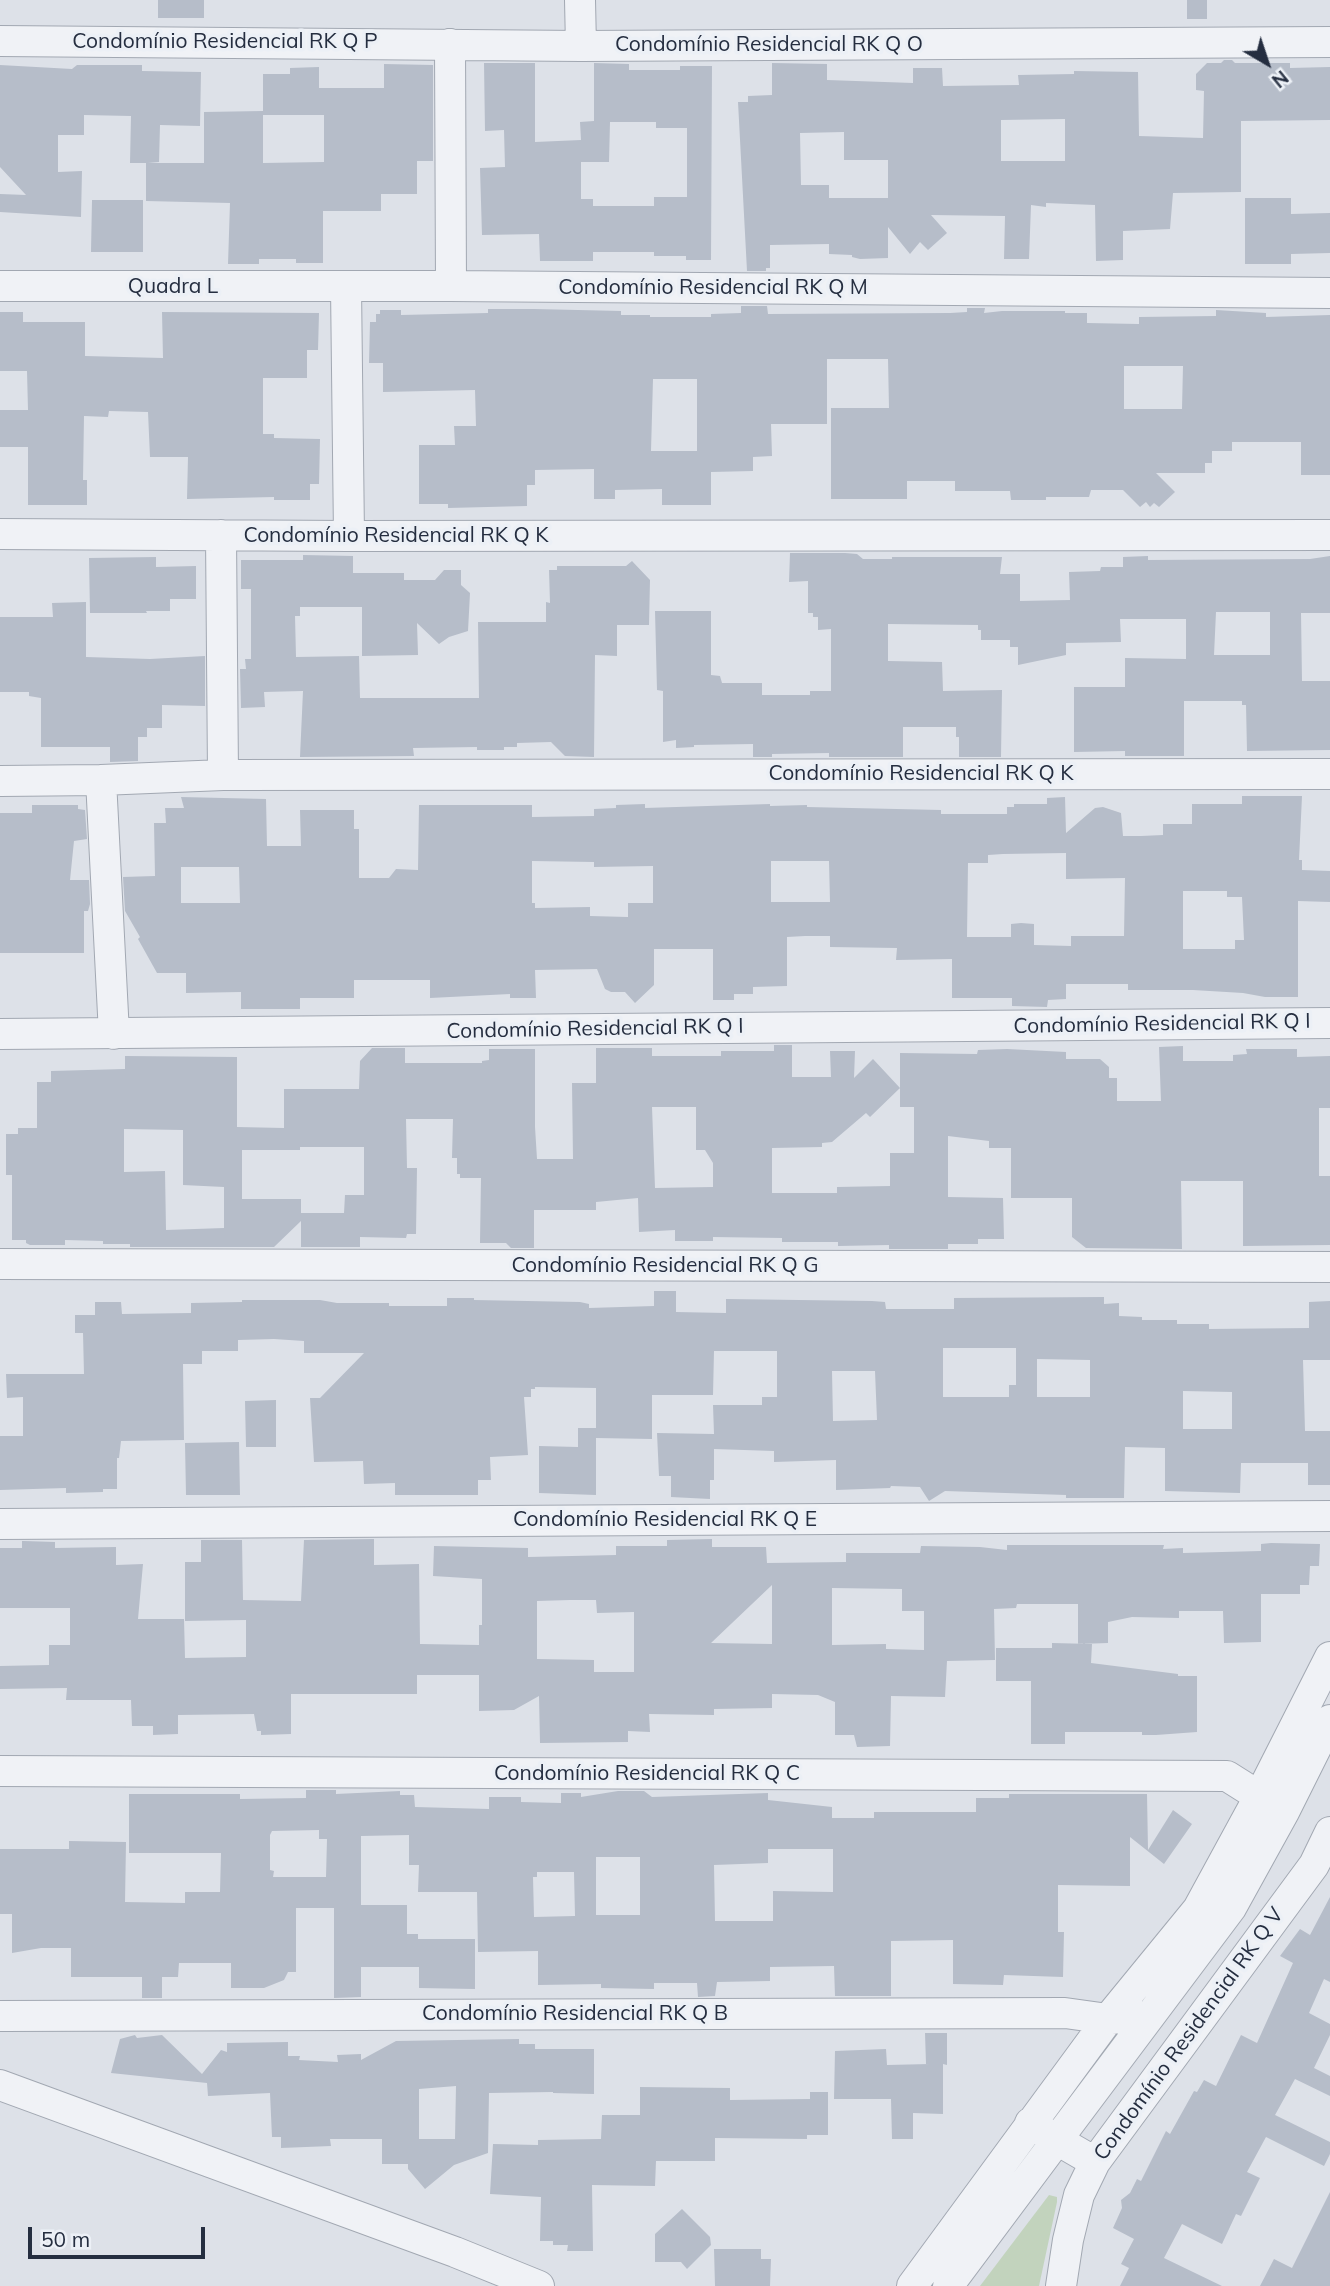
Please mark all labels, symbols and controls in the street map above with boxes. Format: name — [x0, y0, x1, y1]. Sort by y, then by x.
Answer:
north arrow — [1232, 28, 1302, 98]
street label: Condomínio Residencial RK Q P — [72, 29, 378, 55]
street label: Condomínio Residencial RK Q O — [615, 32, 923, 58]
text: N — [1267, 65, 1293, 93]
street label: Quadra L — [128, 274, 218, 300]
street label: Condomínio Residencial RK Q M — [558, 275, 868, 301]
street label: Condomínio Residencial RK Q K — [244, 523, 548, 549]
street label: Condomínio Residencial RK Q K — [769, 761, 1073, 787]
street label: Condomínio Residencial RK Q I — [1013, 1009, 1311, 1039]
street label: Condomínio Residencial RK Q I — [446, 1014, 744, 1044]
street label: Condomínio Residencial RK Q G — [511, 1253, 819, 1279]
street label: Condomínio Residencial RK Q E — [513, 1507, 817, 1533]
street label: Condomínio Residencial RK Q C — [494, 1761, 800, 1787]
street label: Condomínio Residencial RK Q V — [1089, 1903, 1289, 2165]
street label: Condomínio Residencial RK Q B — [422, 2001, 728, 2027]
scale bar — [32, 2212, 208, 2256]
text: 50 m — [41, 2226, 90, 2252]

